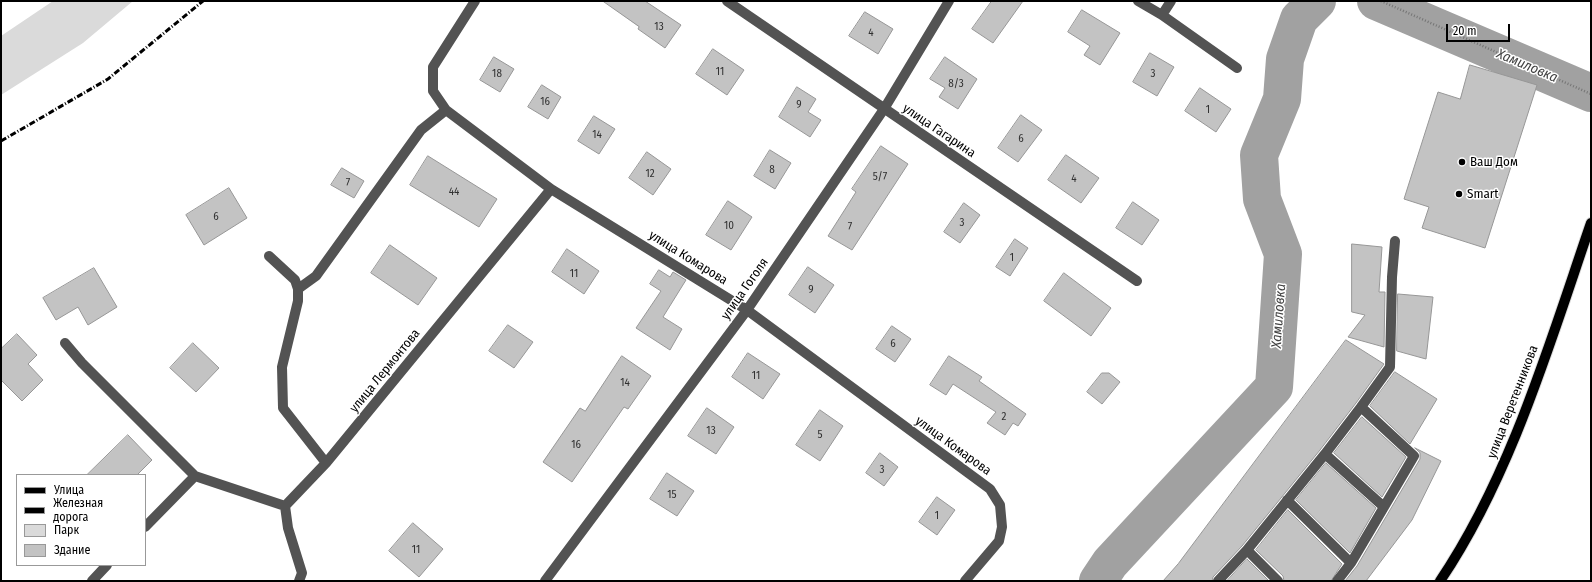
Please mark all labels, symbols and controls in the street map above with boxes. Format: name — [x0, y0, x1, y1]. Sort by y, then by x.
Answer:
scale bar — [1448, 16, 1512, 42]
house number: 13 — [654, 20, 664, 34]
text: 20 m — [1453, 24, 1477, 38]
house number: 4 — [868, 26, 874, 40]
water label: Хамиловка — [1494, 46, 1560, 86]
house number: 11 — [716, 65, 724, 79]
house number: 18 — [492, 67, 502, 81]
house number: 3 — [1151, 67, 1155, 81]
house number: 8/3 — [948, 77, 964, 91]
house number: 16 — [540, 95, 550, 109]
house number: 9 — [796, 98, 802, 112]
street label: улица Гагарина — [899, 101, 979, 161]
house number: 1 — [1206, 103, 1210, 117]
house number: 14 — [592, 128, 602, 142]
house number: 6 — [1018, 132, 1024, 146]
place label: Ваш Дом — [1470, 154, 1518, 170]
marker: Ваш Дом — [1457, 157, 1467, 167]
house number: 8 — [769, 163, 775, 177]
house number: 12 — [645, 167, 655, 181]
house number: 5/7 — [873, 170, 887, 184]
house number: 4 — [1071, 172, 1077, 186]
house number: 7 — [346, 176, 350, 190]
house number: 44 — [449, 185, 459, 199]
place label: Smart — [1467, 186, 1499, 202]
marker: Smart — [1454, 189, 1464, 199]
house number: 6 — [213, 210, 219, 224]
house number: 3 — [960, 216, 964, 230]
house number: 10 — [724, 219, 734, 233]
house number: 7 — [848, 220, 852, 234]
street label: улица Комарова — [646, 228, 730, 288]
house number: 1 — [1010, 251, 1014, 265]
street label: улица Гоголя — [718, 255, 772, 323]
house number: 11 — [570, 267, 578, 281]
house number: 9 — [808, 283, 814, 297]
water label: Хамиловка — [1268, 283, 1290, 349]
street label: улица Лермонтова — [347, 326, 423, 416]
house number: 6 — [890, 337, 896, 351]
street label: улица Веретенникова — [1484, 343, 1542, 461]
house number: 11 — [752, 369, 760, 383]
house number: 14 — [620, 376, 630, 390]
house number: 2 — [1002, 410, 1006, 424]
street label: улица Комарова — [912, 413, 994, 479]
house number: 13 — [706, 424, 716, 438]
house number: 5 — [817, 428, 823, 442]
house number: 16 — [571, 438, 581, 452]
house number: 3 — [880, 463, 884, 477]
legend — [16, 474, 146, 566]
text: Улица — [54, 483, 84, 497]
house number: 15 — [667, 488, 677, 502]
text: Железная дорога — [53, 496, 103, 524]
house number: 1 — [935, 509, 939, 523]
text: Парк — [54, 523, 79, 537]
text: Здание — [54, 543, 90, 557]
house number: 11 — [412, 543, 420, 557]

